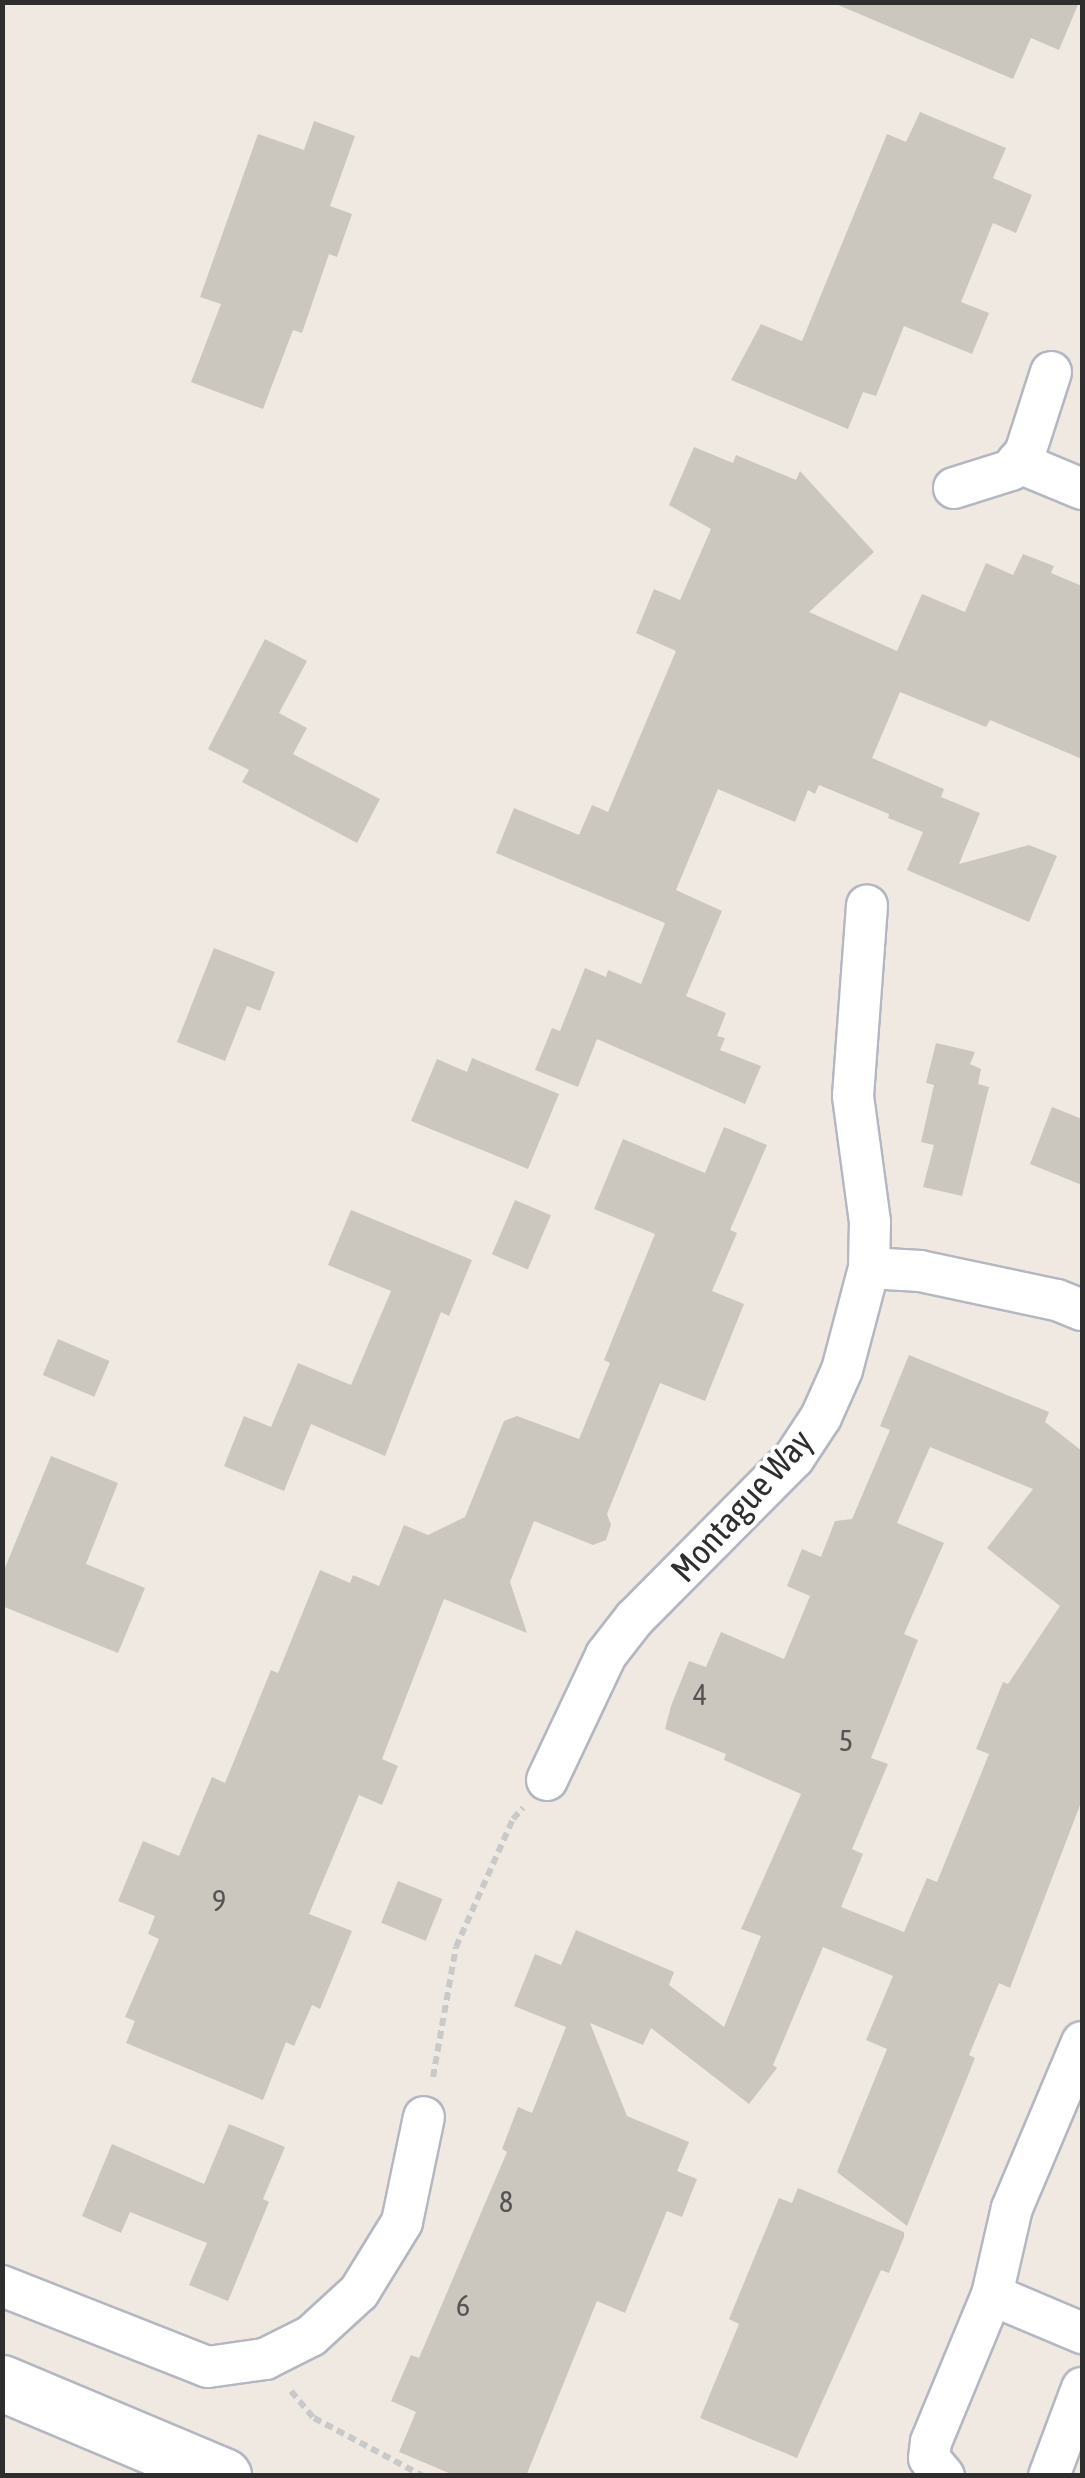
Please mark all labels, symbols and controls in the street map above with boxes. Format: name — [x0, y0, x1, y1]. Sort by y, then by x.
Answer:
street label: Montague Way — [662, 1420, 820, 1590]
house number: 4 — [693, 1676, 707, 1712]
house number: 5 — [839, 1722, 853, 1758]
house number: 9 — [212, 1882, 226, 1918]
house number: 8 — [499, 2183, 513, 2219]
house number: 6 — [456, 2287, 470, 2323]

